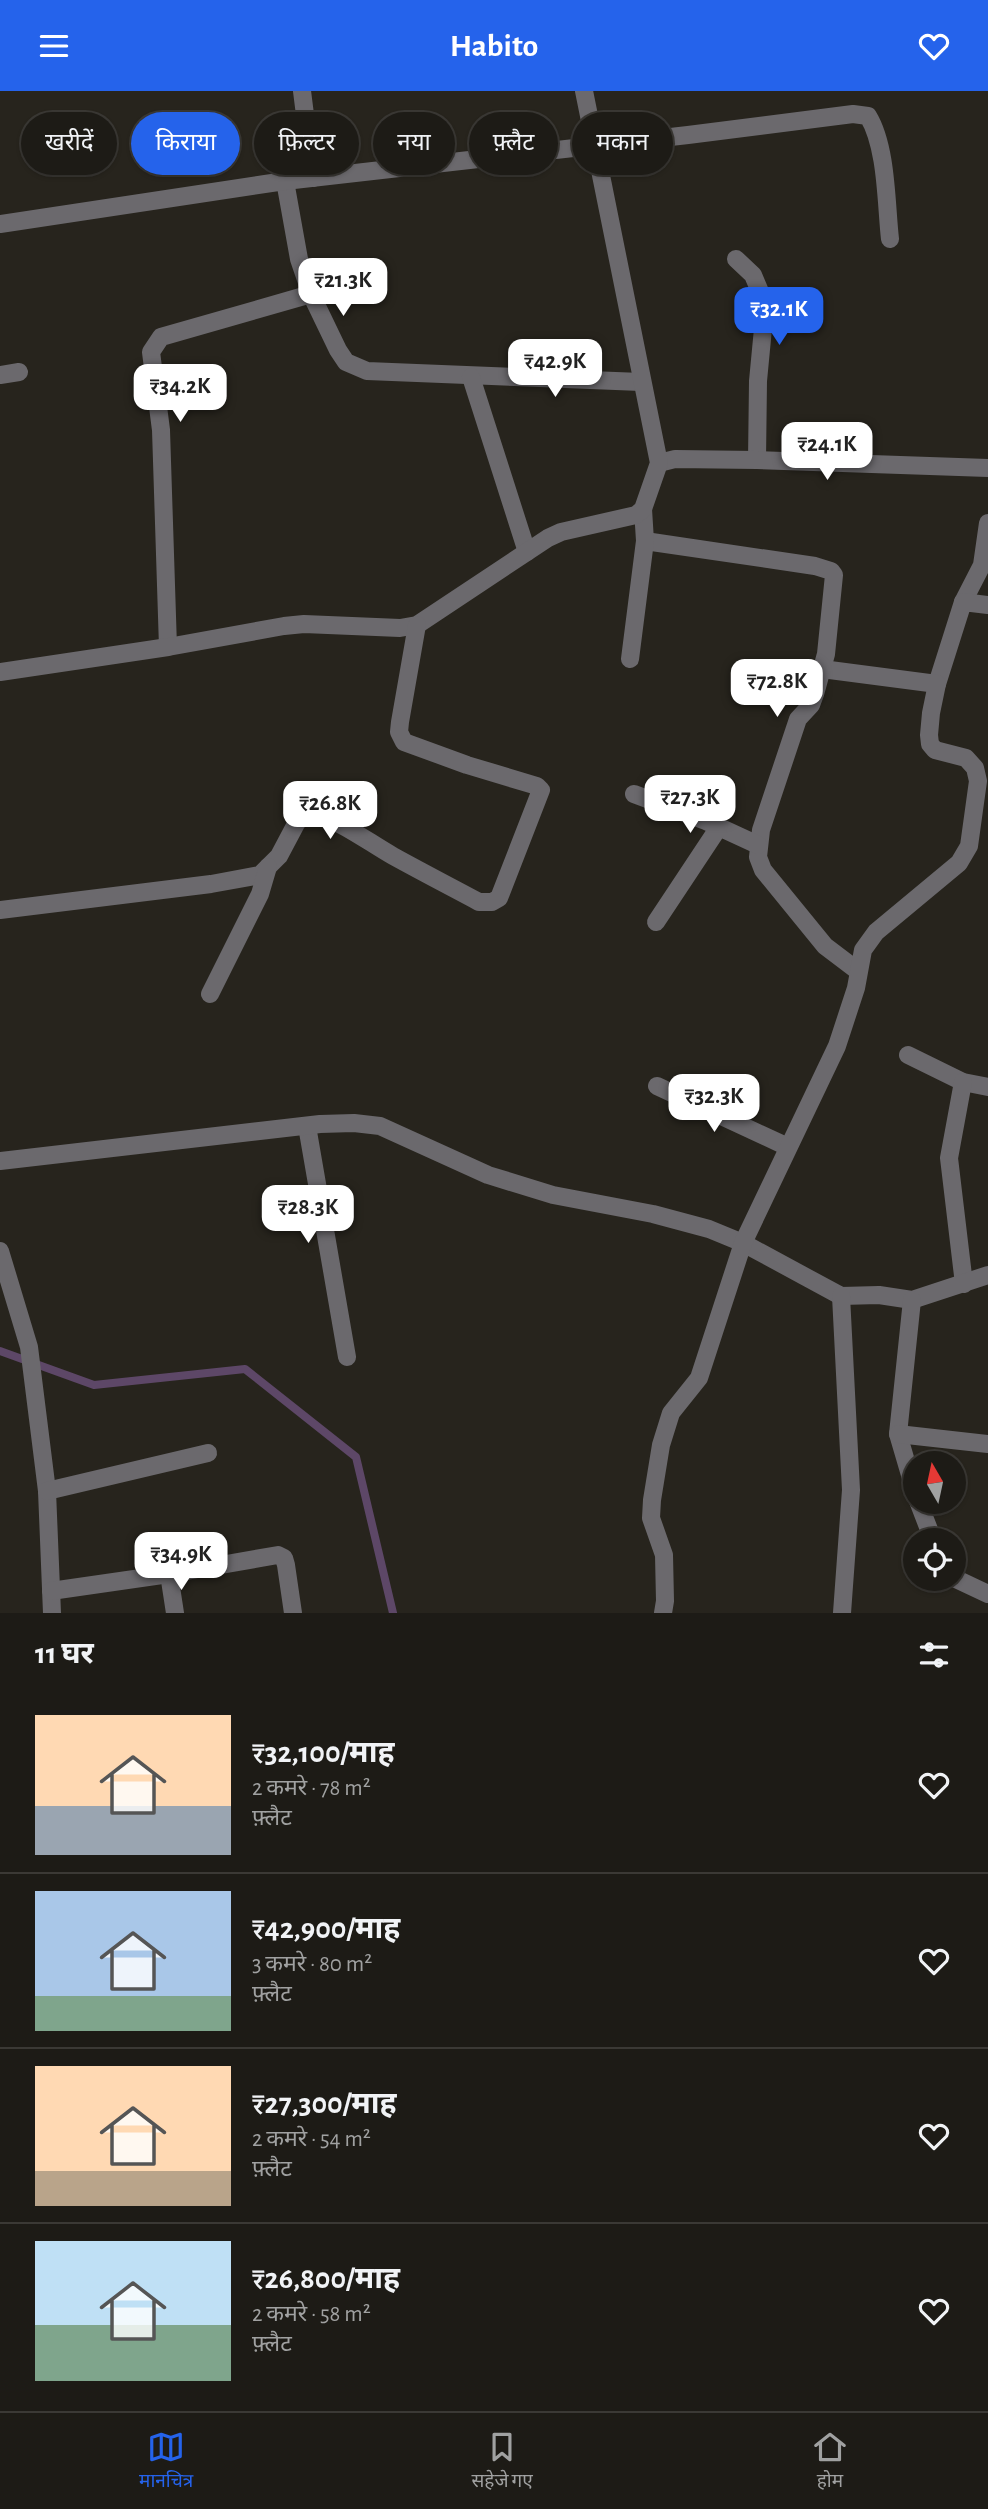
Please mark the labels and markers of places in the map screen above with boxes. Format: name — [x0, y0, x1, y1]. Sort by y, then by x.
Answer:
pin: ₹21.3K — [286, 259, 400, 318]
pin: ₹32.1K — [722, 287, 836, 347]
pin: ₹42.9K — [498, 339, 612, 399]
pin: ₹34.2K — [123, 365, 237, 424]
pin: ₹24.1K — [770, 423, 884, 482]
pin: ₹72.8K — [720, 659, 834, 719]
pin: ₹27.3K — [633, 775, 747, 835]
pin: ₹26.8K — [273, 781, 387, 841]
pin: ₹32.3K — [657, 1075, 771, 1134]
pin: ₹28.3K — [251, 1185, 365, 1245]
pin: ₹34.9K — [124, 1533, 238, 1592]

